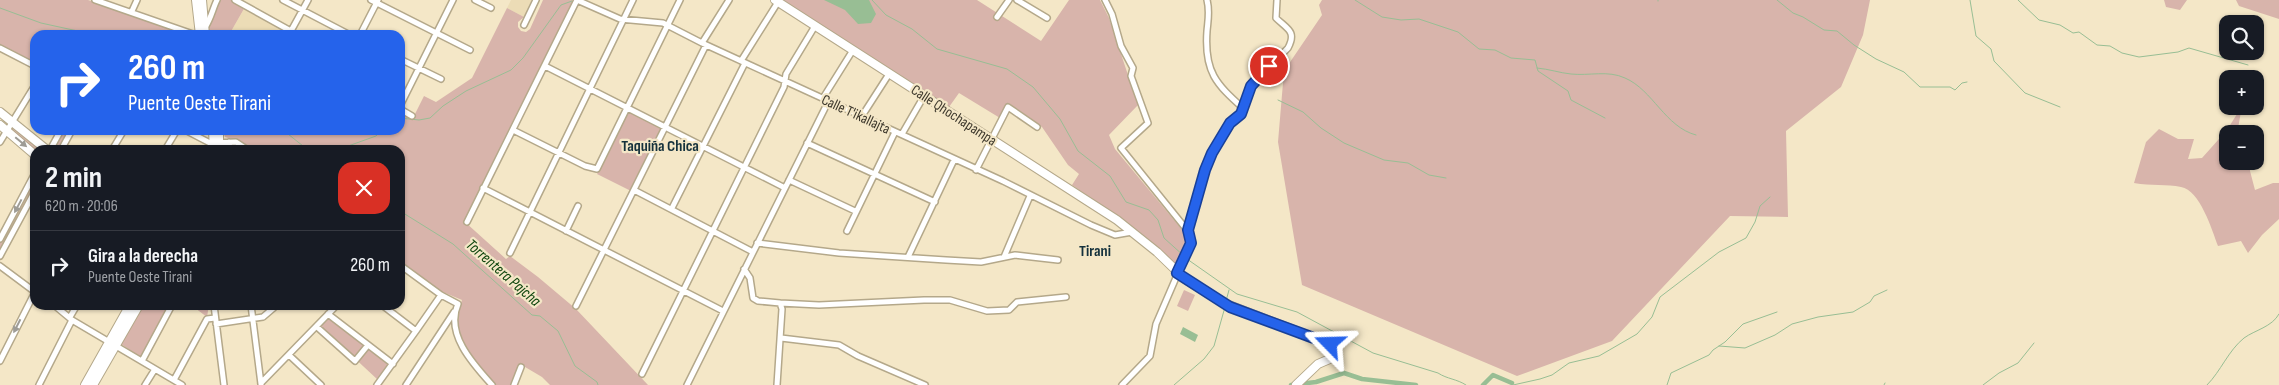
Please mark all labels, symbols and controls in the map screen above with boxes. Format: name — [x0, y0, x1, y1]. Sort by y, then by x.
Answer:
map controls — [2219, 15, 2264, 170]
button: search — [2219, 15, 2264, 60]
pin — [1248, 45, 1290, 87]
text: 260 m — [128, 47, 205, 90]
icon: right — [45, 50, 110, 115]
icon: arrive — [1255, 52, 1283, 80]
button: + — [2219, 70, 2264, 115]
street label: Calle Qhochapampa — [907, 81, 1000, 150]
text: Puente Oeste Tirani — [128, 90, 271, 117]
street label: Calle T'ikallajta — [818, 90, 893, 139]
button: − — [2219, 125, 2264, 170]
one-way arrow — [14, 137, 27, 148]
district label: Taquiña Chica — [621, 137, 699, 156]
text: 2 min — [45, 160, 102, 196]
button: close — [338, 162, 390, 214]
text: 620 m · 20:06 — [45, 197, 118, 216]
one-way arrow — [13, 199, 22, 212]
water label: Torrentera Pajcha — [462, 235, 545, 311]
district label: Tirani — [1079, 242, 1111, 261]
text: Gira a la derecha — [88, 245, 198, 268]
icon: right — [45, 252, 73, 280]
text: 260 m — [350, 254, 390, 277]
text: Puente Oeste Tirani — [88, 268, 192, 287]
position arrow — [1303, 317, 1355, 369]
one-way arrow — [13, 319, 21, 333]

